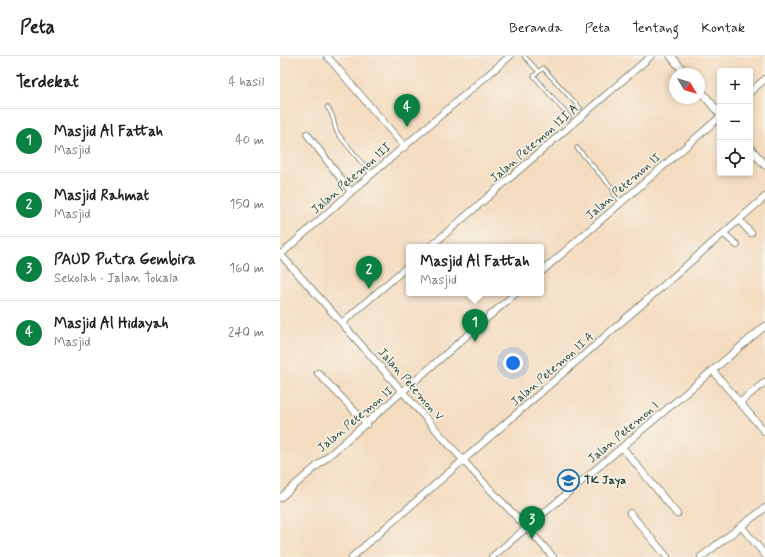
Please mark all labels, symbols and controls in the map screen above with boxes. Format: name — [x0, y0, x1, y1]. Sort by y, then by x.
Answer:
text: Peta — [20, 15, 55, 40]
text: Beranda — [509, 19, 563, 37]
text: Peta — [585, 19, 610, 37]
text: Tentang — [632, 19, 679, 37]
text: Kontak — [701, 19, 745, 37]
north arrow — [669, 68, 705, 104]
map controls — [717, 68, 753, 176]
button: + — [717, 68, 753, 104]
text: Terdekat — [16, 71, 79, 93]
text: 4 hasil — [228, 74, 264, 91]
pin: 4 — [394, 94, 420, 127]
street label: Jalan Petemon III A — [487, 101, 582, 187]
button: − — [717, 104, 753, 140]
text: Masjid Al Fattah — [54, 122, 163, 142]
text: 1 — [26, 132, 32, 149]
text: 40 m — [235, 132, 264, 149]
street label: Jalan Petemon III — [308, 139, 395, 218]
button: locate — [717, 140, 753, 176]
text: Masjid — [54, 142, 91, 159]
street label: Jalan Petemon II — [583, 150, 665, 224]
text: Masjid Rahmat — [54, 186, 149, 206]
text: 2 — [26, 196, 32, 213]
text: 150 m — [230, 196, 264, 213]
text: Masjid — [54, 206, 91, 223]
popup — [406, 244, 544, 296]
text: PAUD Putra Gembira — [54, 250, 196, 270]
text: Masjid Al Fattah — [420, 252, 530, 272]
pin: 2 — [356, 256, 382, 289]
text: 3 — [26, 260, 32, 277]
text: 160 m — [229, 260, 264, 277]
text: Sekolah · Jalan Tokala — [54, 270, 178, 287]
text: Masjid — [420, 272, 457, 289]
pin: 1 — [462, 309, 488, 342]
text: Masjid Al Hidayah — [54, 314, 168, 334]
text: 4 — [25, 324, 33, 341]
text: 240 m — [228, 324, 264, 341]
street label: Jalan Petemon II A — [508, 329, 598, 410]
text: Masjid — [54, 334, 91, 351]
street label: Jalan Petemon V — [374, 345, 447, 425]
your location — [503, 353, 523, 373]
street label: Jalan Petemon II — [314, 383, 397, 456]
street label: Jalan Petemon I — [585, 398, 663, 467]
school or university icon: TK Jaya — [555, 467, 581, 493]
place label: TK Jaya — [584, 473, 626, 489]
pin: 3 — [519, 506, 545, 539]

